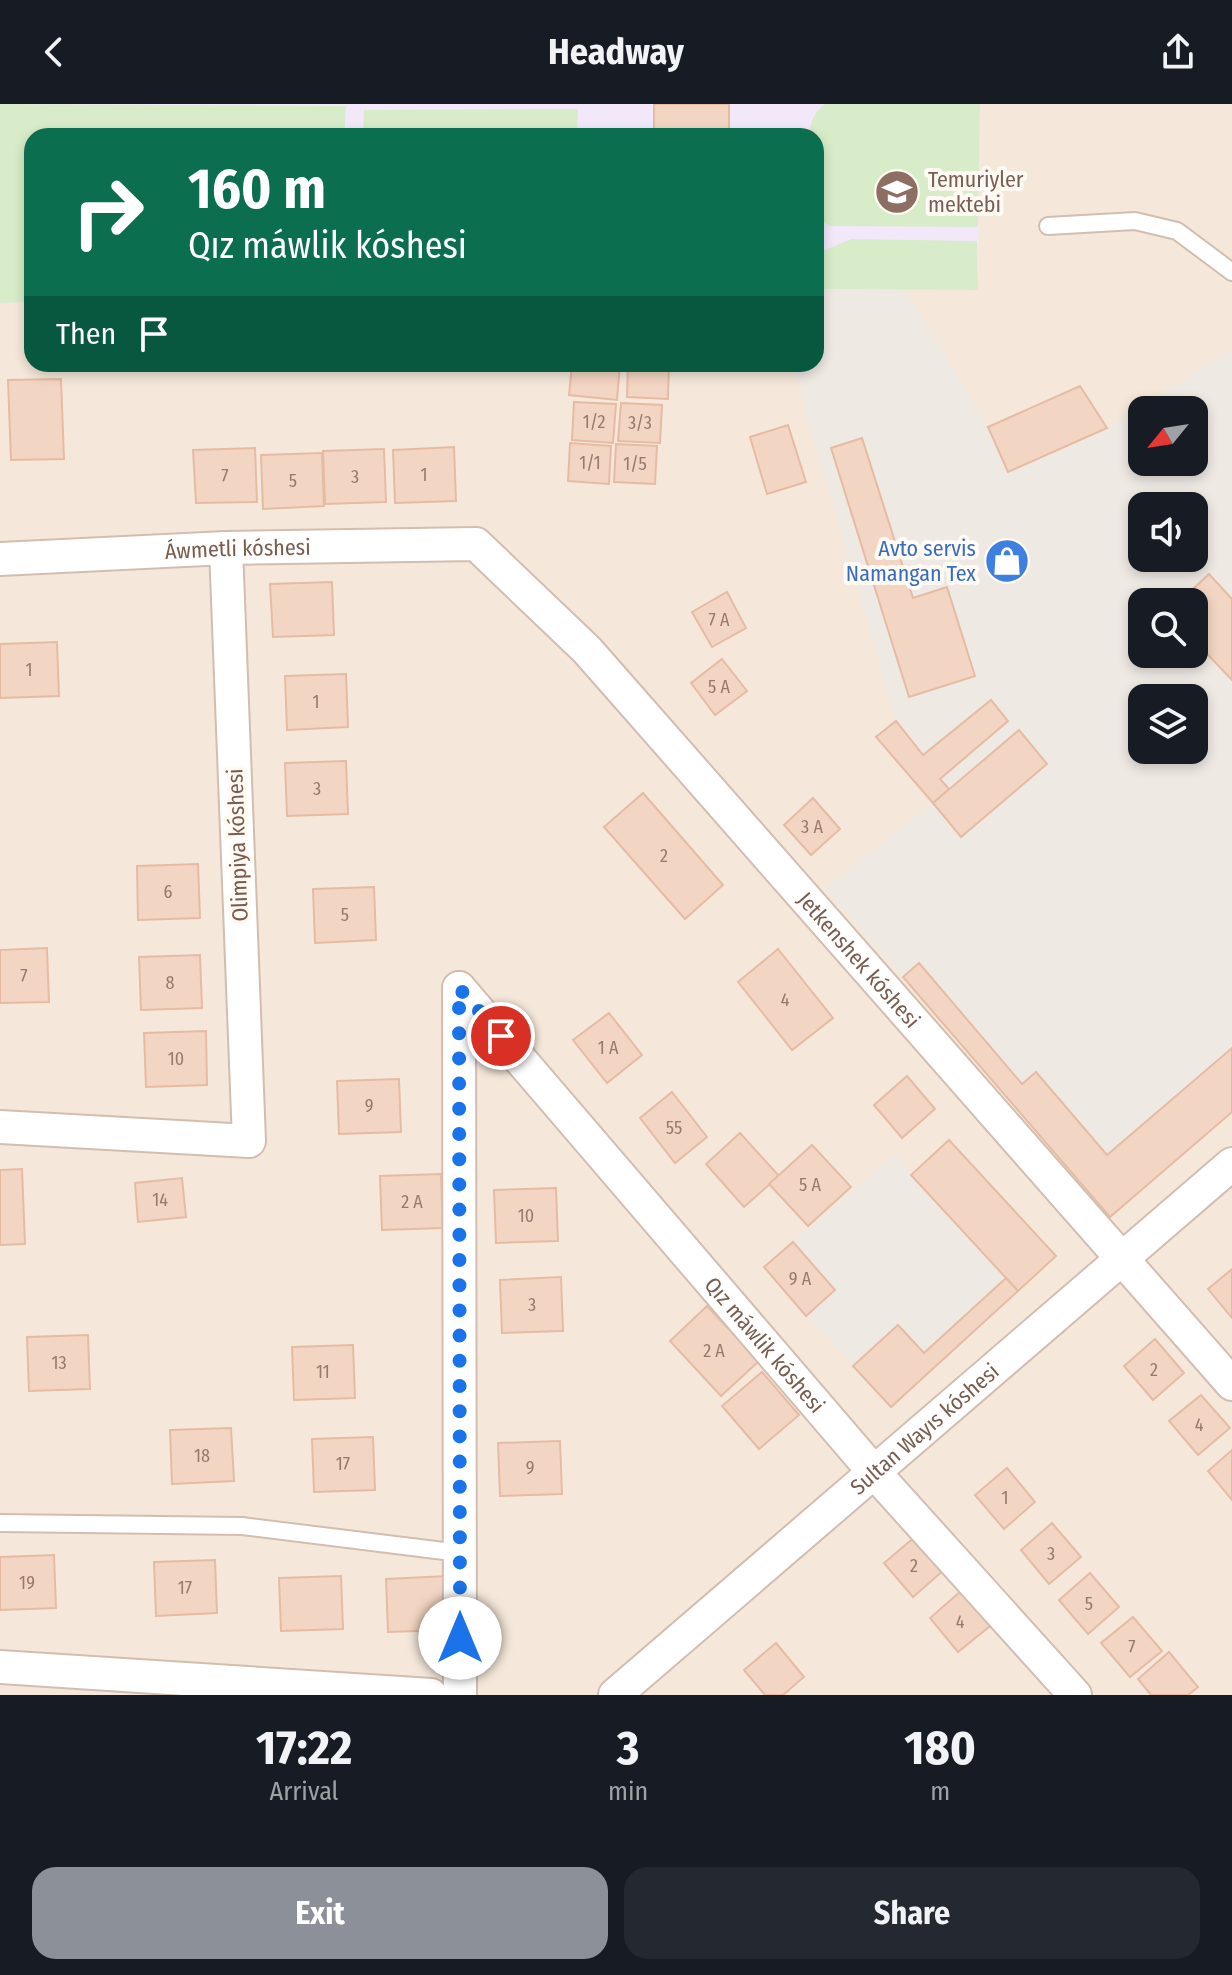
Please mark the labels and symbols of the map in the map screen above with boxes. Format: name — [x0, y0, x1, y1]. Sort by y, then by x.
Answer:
place label: Temuriyler mektebi — [928, 166, 1024, 218]
school or university icon: Temuriyler mektebi — [873, 168, 921, 216]
north arrow — [1128, 396, 1208, 476]
house number: 1/2 — [583, 411, 605, 433]
house number: 3/3 — [628, 412, 652, 434]
house number: 1/1 — [579, 452, 601, 474]
house number: 1/5 — [623, 453, 647, 475]
house number: 1 — [420, 464, 428, 486]
house number: 7 — [221, 465, 229, 487]
house number: 3 — [351, 466, 359, 488]
house number: 5 — [289, 470, 297, 492]
street label: Áwmetli kóshesi — [164, 534, 311, 565]
place label: Avto servis Namangan Tex — [846, 535, 976, 587]
shop icon: Avto servis Namangan Tex — [983, 537, 1031, 585]
house number: 7 А — [709, 609, 730, 631]
house number: 1 — [25, 659, 33, 681]
house number: 5 А — [708, 676, 731, 698]
house number: 1 — [312, 691, 320, 713]
street label: Olimpiya kóshesi — [221, 768, 254, 922]
house number: 3 — [313, 778, 321, 800]
house number: 3 А — [801, 816, 823, 838]
house number: 2 — [660, 845, 668, 867]
house number: 6 — [164, 881, 173, 903]
street label: Jetkenshek kóshesi — [792, 886, 926, 1034]
house number: 5 — [341, 904, 349, 926]
house number: 7 — [20, 965, 28, 987]
house number: 8 — [166, 972, 175, 994]
house number: 4 — [781, 989, 790, 1011]
pin — [467, 1002, 535, 1070]
house number: 1 А — [598, 1037, 619, 1059]
house number: 10 — [168, 1048, 184, 1070]
house number: 9 — [365, 1095, 373, 1117]
house number: 55 — [666, 1117, 682, 1139]
house number: 5 А — [799, 1174, 822, 1196]
house number: 14 — [152, 1189, 168, 1211]
house number: 2 А — [401, 1191, 423, 1213]
house number: 10 — [518, 1205, 534, 1227]
house number: 9 А — [789, 1268, 812, 1290]
street label: Qız máwlik kóshesi — [699, 1272, 830, 1419]
house number: 3 — [528, 1294, 536, 1316]
house number: 2 А — [703, 1340, 725, 1362]
house number: 13 — [51, 1352, 67, 1374]
street label: Sultan Wayıs kóshesi — [845, 1358, 1004, 1501]
house number: 2 — [1150, 1359, 1158, 1381]
house number: 11 — [316, 1361, 330, 1383]
house number: 4 — [1195, 1414, 1204, 1436]
house number: 18 — [194, 1445, 210, 1467]
house number: 17 — [336, 1453, 350, 1475]
house number: 9 — [526, 1457, 534, 1479]
house number: 1 — [1001, 1487, 1009, 1509]
house number: 3 — [1047, 1543, 1055, 1565]
house number: 2 — [910, 1555, 918, 1577]
house number: 19 — [19, 1572, 35, 1594]
house number: 17 — [178, 1577, 192, 1599]
house number: 5 — [1085, 1593, 1093, 1615]
position arrow — [418, 1596, 502, 1680]
house number: 4 — [956, 1611, 965, 1633]
house number: 7 — [1128, 1636, 1136, 1658]

